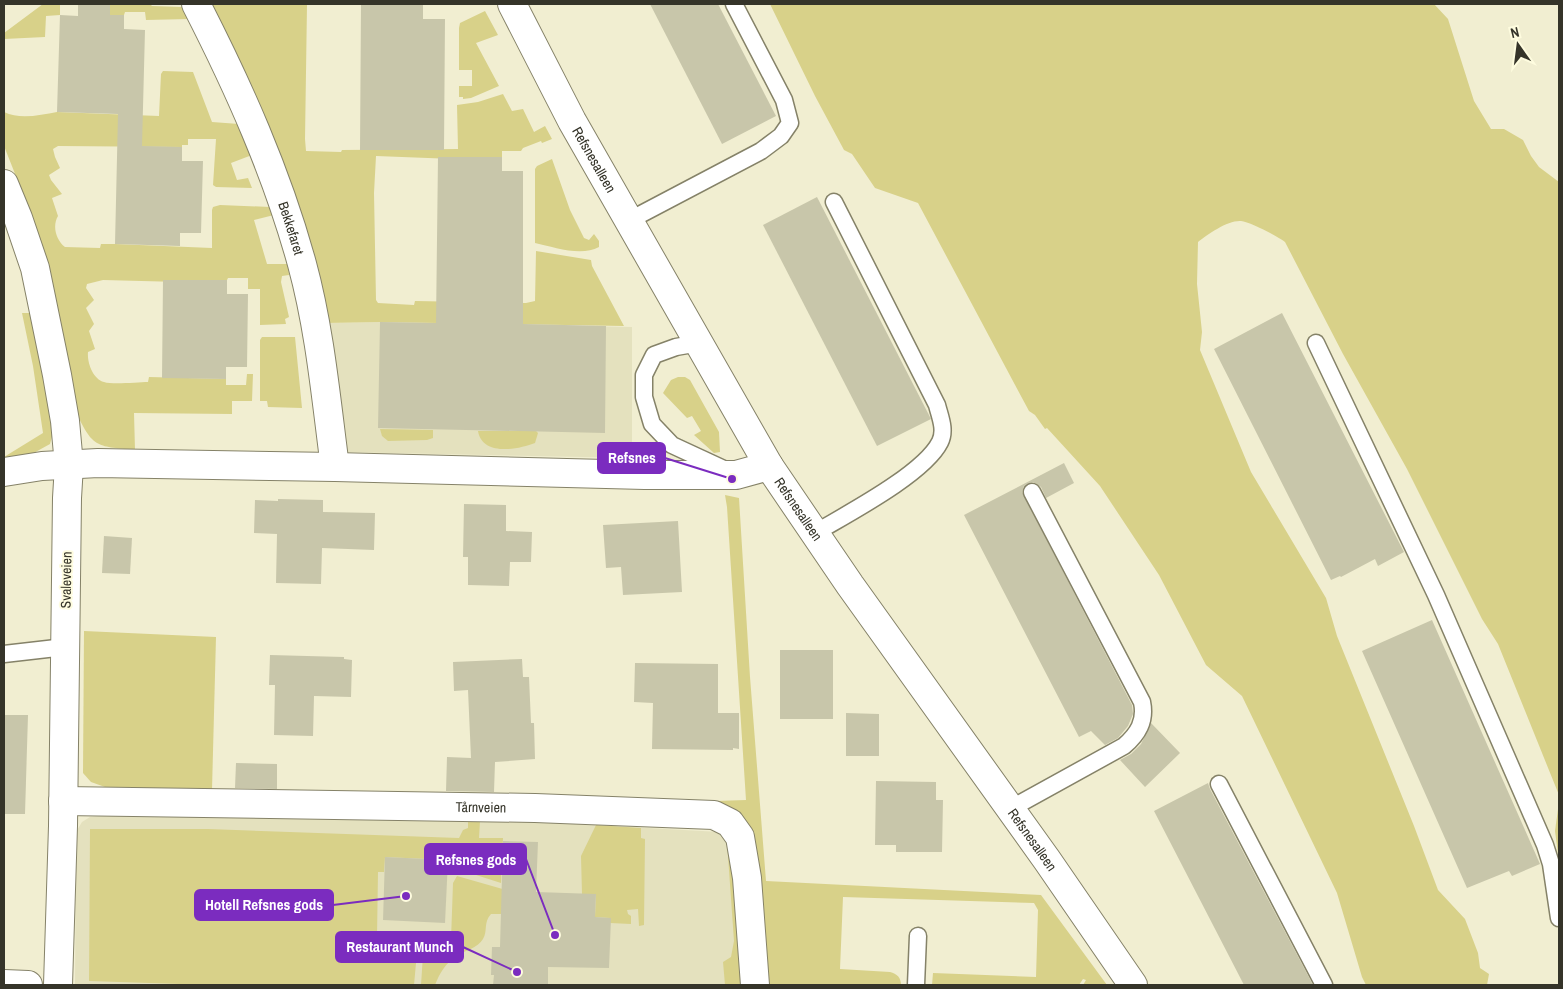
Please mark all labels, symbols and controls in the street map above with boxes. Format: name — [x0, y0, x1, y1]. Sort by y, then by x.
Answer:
north arrow — [1493, 20, 1543, 70]
text: N — [1509, 23, 1521, 42]
street label: Refsnesalleen — [568, 124, 620, 196]
street label: Bekkefaret — [274, 199, 308, 257]
callout: Refsnes — [598, 443, 665, 473]
text: Refsnes — [608, 447, 656, 468]
street label: Refsnesalleen — [770, 474, 826, 544]
street label: Svaleveien — [57, 551, 75, 609]
street label: Tårnveien — [455, 798, 506, 817]
street label: Refsnesalleen — [1004, 805, 1061, 875]
callout: Refsnes gods — [425, 844, 526, 874]
text: Refsnes gods — [436, 849, 516, 870]
callout: Hotell Refsnes gods — [195, 890, 333, 920]
text: Hotell Refsnes gods — [205, 894, 323, 915]
callout: Restaurant Munch — [336, 932, 463, 962]
text: Restaurant Munch — [346, 936, 454, 957]

